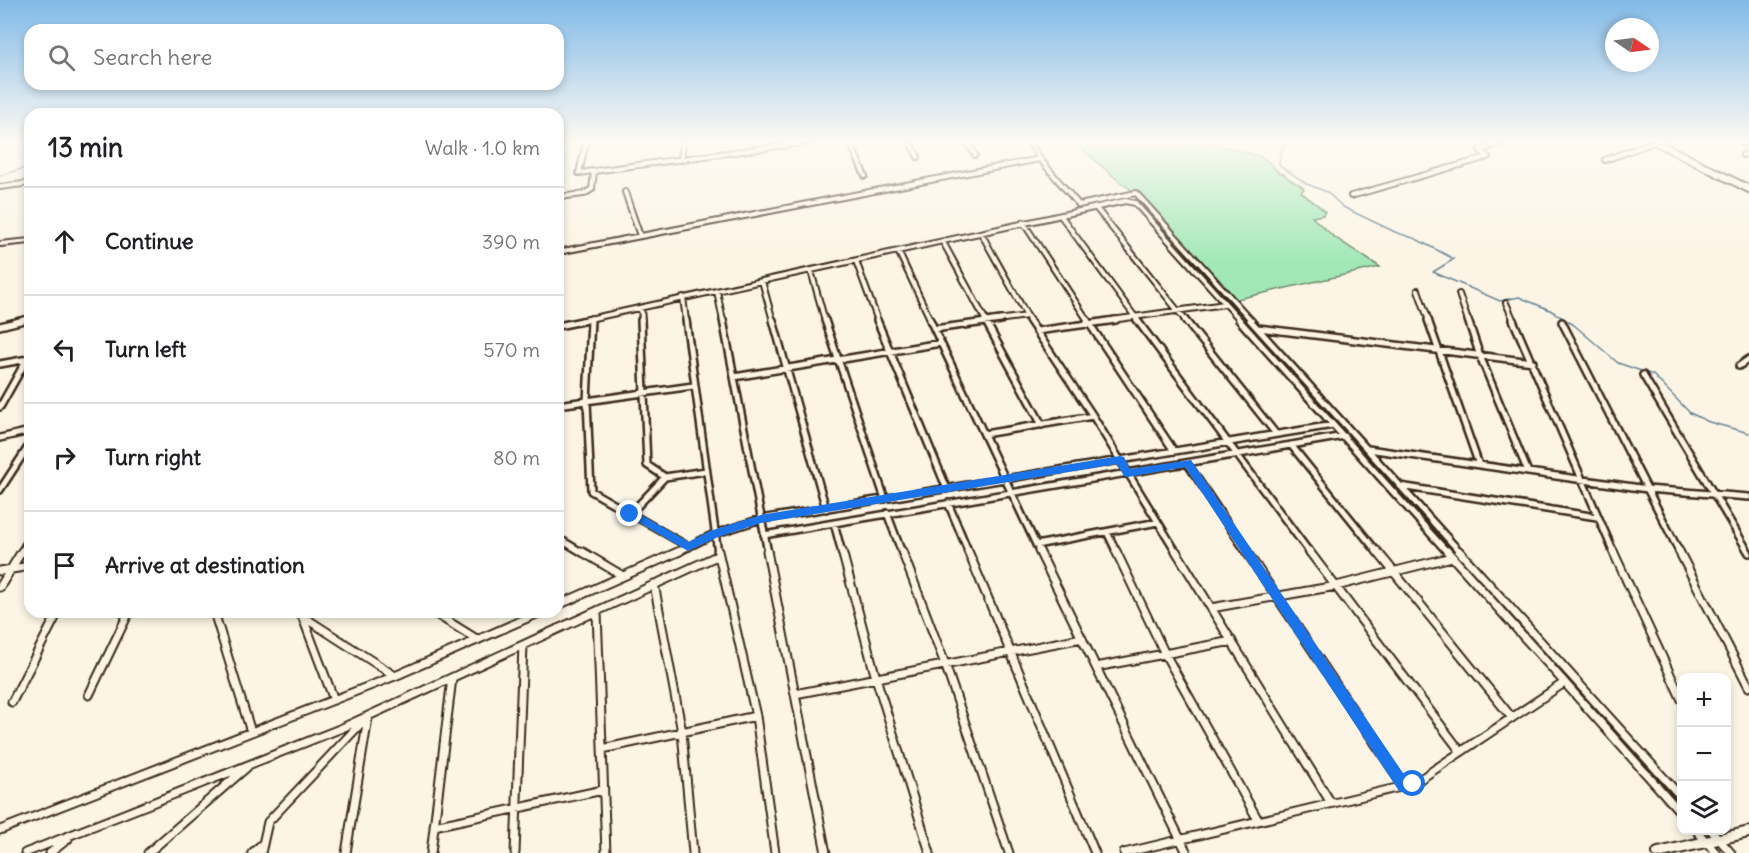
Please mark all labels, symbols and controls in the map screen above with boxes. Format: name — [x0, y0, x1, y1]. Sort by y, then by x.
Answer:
north arrow — [1605, 18, 1659, 72]
search box — [24, 24, 564, 90]
icon: search — [45, 41, 78, 74]
text: Search here — [93, 43, 212, 71]
text: 13 min — [48, 131, 123, 164]
text: Walk · 1.0 km — [425, 135, 540, 160]
icon: ahead — [48, 225, 81, 258]
text: Continue — [105, 227, 194, 255]
text: 390 m — [482, 229, 540, 254]
icon: left — [48, 333, 81, 366]
text: Turn left — [105, 335, 186, 363]
text: 570 m — [483, 337, 540, 362]
icon: right — [48, 441, 81, 474]
text: Turn right — [105, 443, 201, 471]
text: 80 m — [493, 445, 540, 470]
route end — [616, 500, 642, 526]
icon: arrive — [48, 549, 81, 582]
text: Arrive at destination — [105, 551, 305, 579]
map controls — [1677, 673, 1731, 835]
button: + — [1677, 673, 1731, 727]
button: − — [1677, 727, 1731, 781]
route start — [1399, 770, 1425, 796]
button: layers — [1677, 781, 1731, 835]

